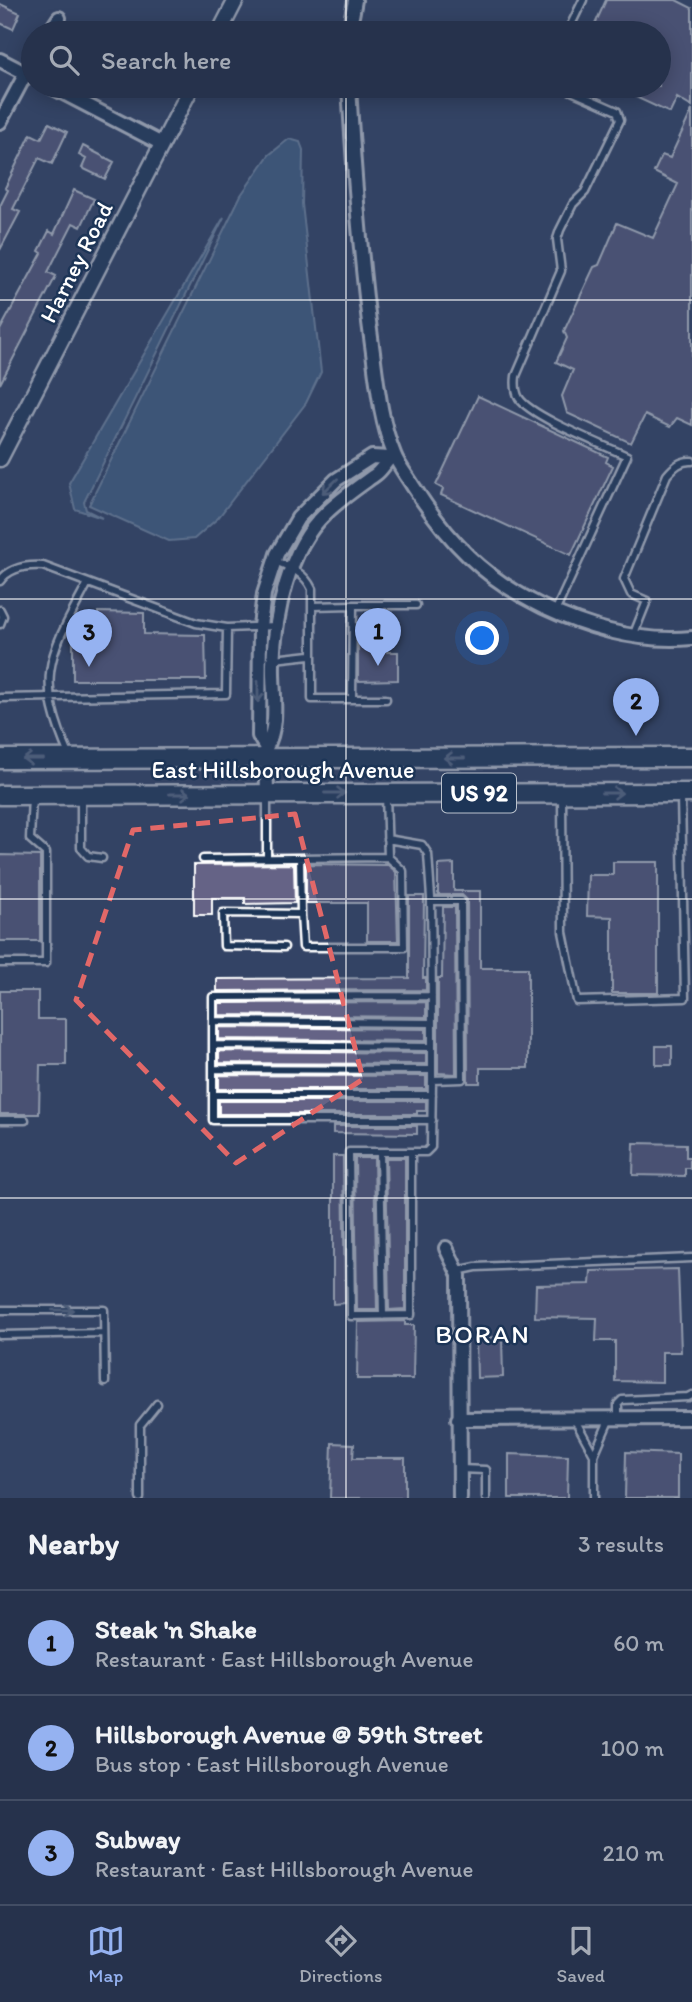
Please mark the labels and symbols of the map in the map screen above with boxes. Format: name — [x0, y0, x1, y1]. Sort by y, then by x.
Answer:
street label: Harney Road — [33, 197, 119, 327]
one-way arrow — [322, 478, 339, 495]
pin: 1 — [355, 608, 401, 666]
pin: 3 — [66, 609, 112, 667]
your location — [465, 621, 499, 655]
pin: 2 — [613, 678, 659, 736]
one-way arrow — [252, 681, 265, 704]
one-way arrow — [443, 751, 466, 765]
one-way arrow — [22, 752, 45, 765]
street label: East Hillsborough Avenue — [151, 755, 415, 784]
road number: US 92 — [442, 774, 516, 813]
one-way arrow — [323, 786, 346, 800]
one-way arrow — [600, 786, 623, 800]
one-way arrow — [168, 787, 191, 801]
one-way arrow — [52, 1303, 75, 1317]
district label: BORAN — [435, 1318, 531, 1350]

